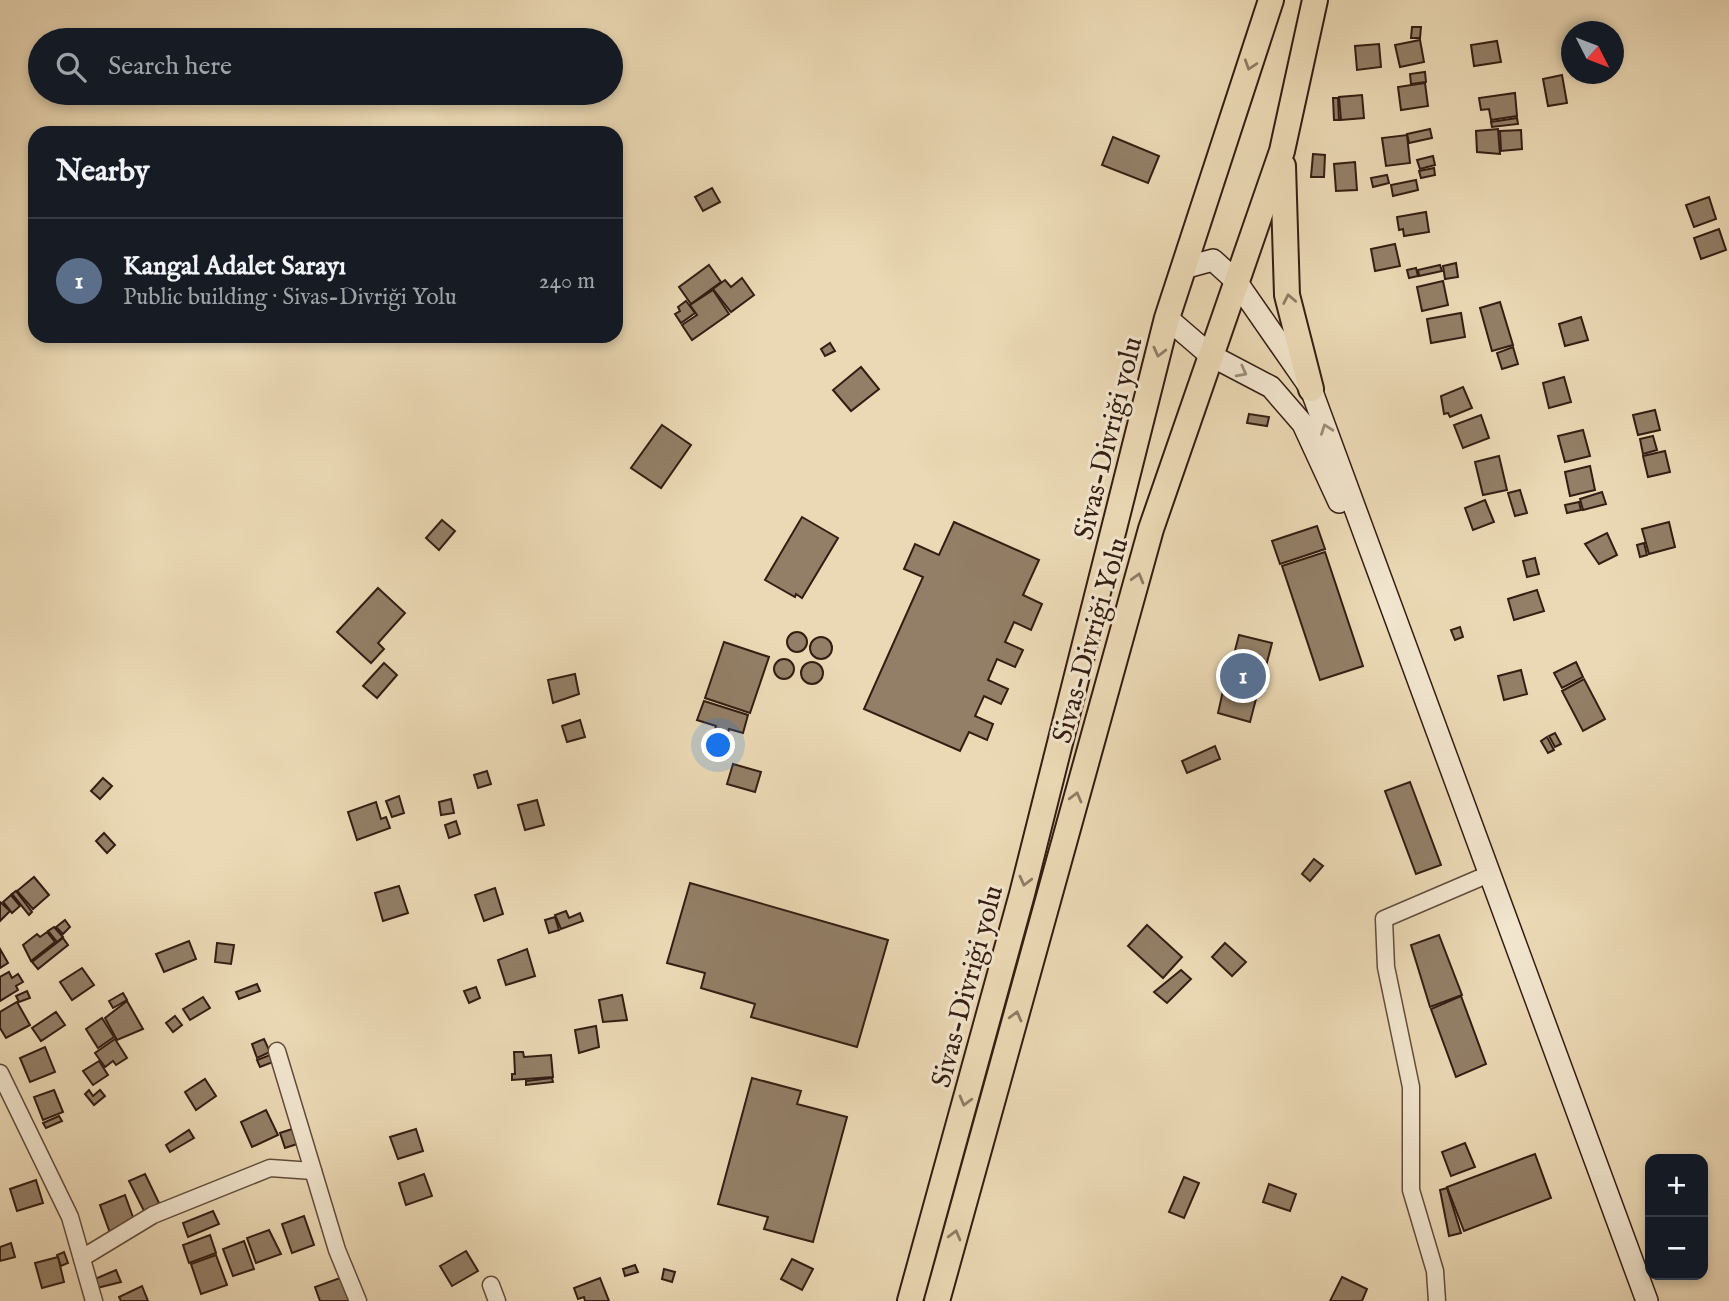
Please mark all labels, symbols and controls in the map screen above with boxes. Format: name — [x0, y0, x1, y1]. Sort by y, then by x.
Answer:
north arrow — [1561, 21, 1624, 84]
search box — [28, 28, 623, 105]
icon: search — [52, 48, 90, 86]
text: Search here — [108, 50, 232, 83]
one-way arrow — [1243, 59, 1258, 71]
text: Nearby — [56, 153, 149, 191]
text: Kangal Adalet Sarayı — [123, 250, 346, 283]
text: 1 — [75, 267, 83, 296]
text: 240 m — [539, 267, 595, 296]
text: Public building · Sivas-Divriği Yolu — [123, 283, 457, 312]
one-way arrow — [1282, 293, 1297, 305]
street label: Sivas-Divriği yolu — [1067, 333, 1152, 544]
one-way arrow — [1153, 346, 1167, 358]
one-way arrow — [1235, 364, 1247, 377]
one-way arrow — [1320, 423, 1334, 435]
street label: Sivas-Divriği Yolu — [1045, 534, 1137, 747]
one-way arrow — [1129, 572, 1144, 584]
pin: 1 — [1220, 650, 1266, 702]
your location — [701, 728, 735, 762]
one-way arrow — [1068, 791, 1083, 803]
one-way arrow — [1019, 875, 1033, 887]
street label: Sivas-Divriği yolu — [925, 882, 1012, 1092]
one-way arrow — [1007, 1010, 1022, 1022]
one-way arrow — [959, 1094, 974, 1106]
map controls — [1645, 1154, 1708, 1280]
button: + — [1645, 1154, 1708, 1217]
button: − — [1645, 1217, 1708, 1280]
one-way arrow — [947, 1229, 961, 1241]

